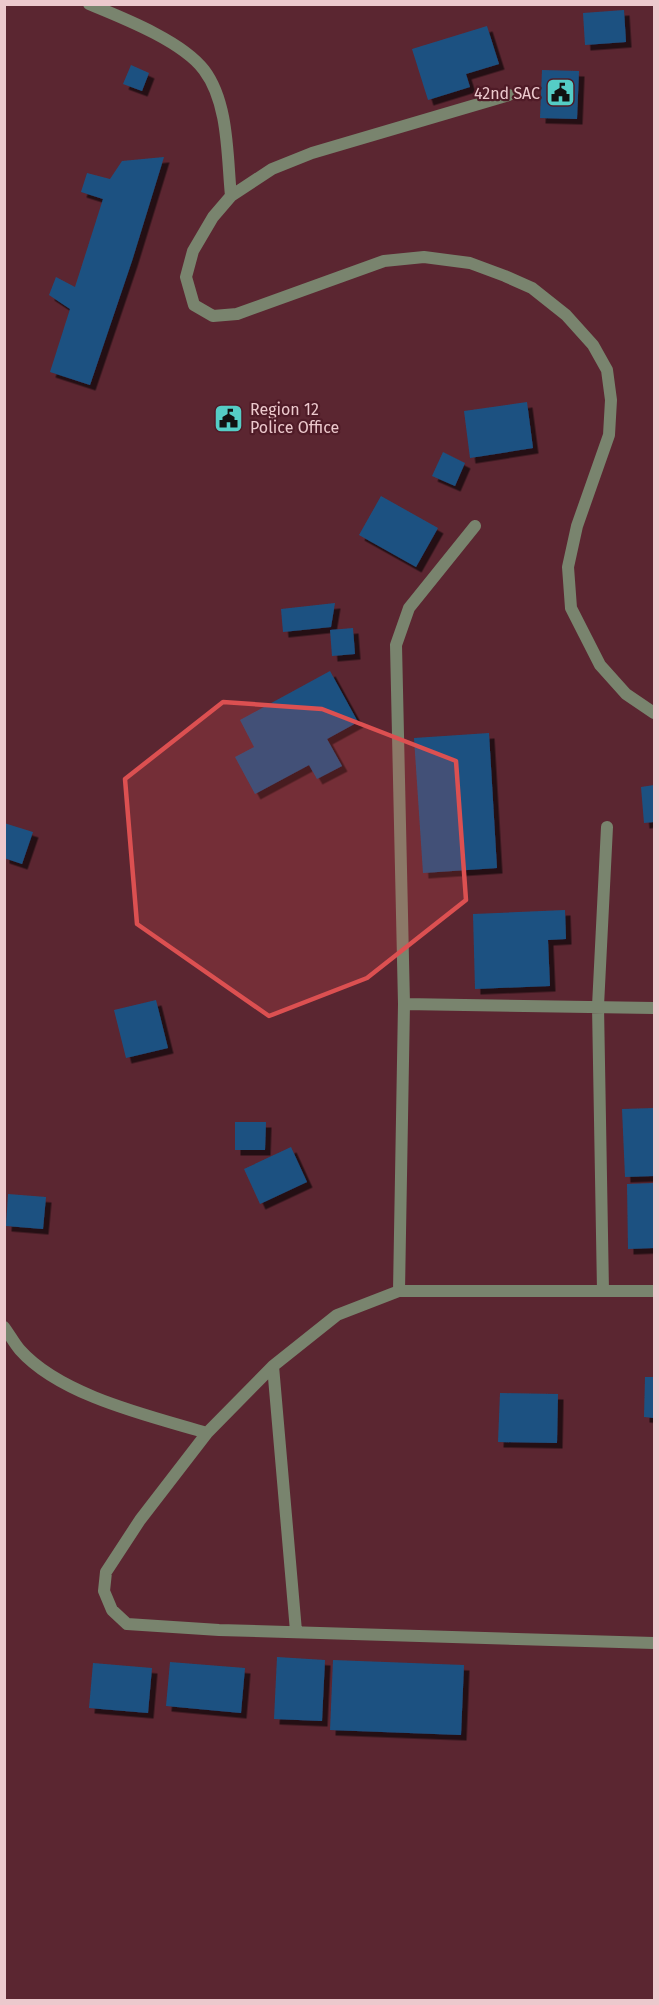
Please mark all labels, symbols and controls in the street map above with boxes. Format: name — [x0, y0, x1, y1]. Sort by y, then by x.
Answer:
public building icon: 42nd SAC — [545, 77, 577, 109]
place label: 42nd SAC — [474, 84, 540, 103]
place label: Region 12 Police Office — [250, 400, 339, 437]
public building icon: Region 12 Police Office — [213, 402, 245, 434]

